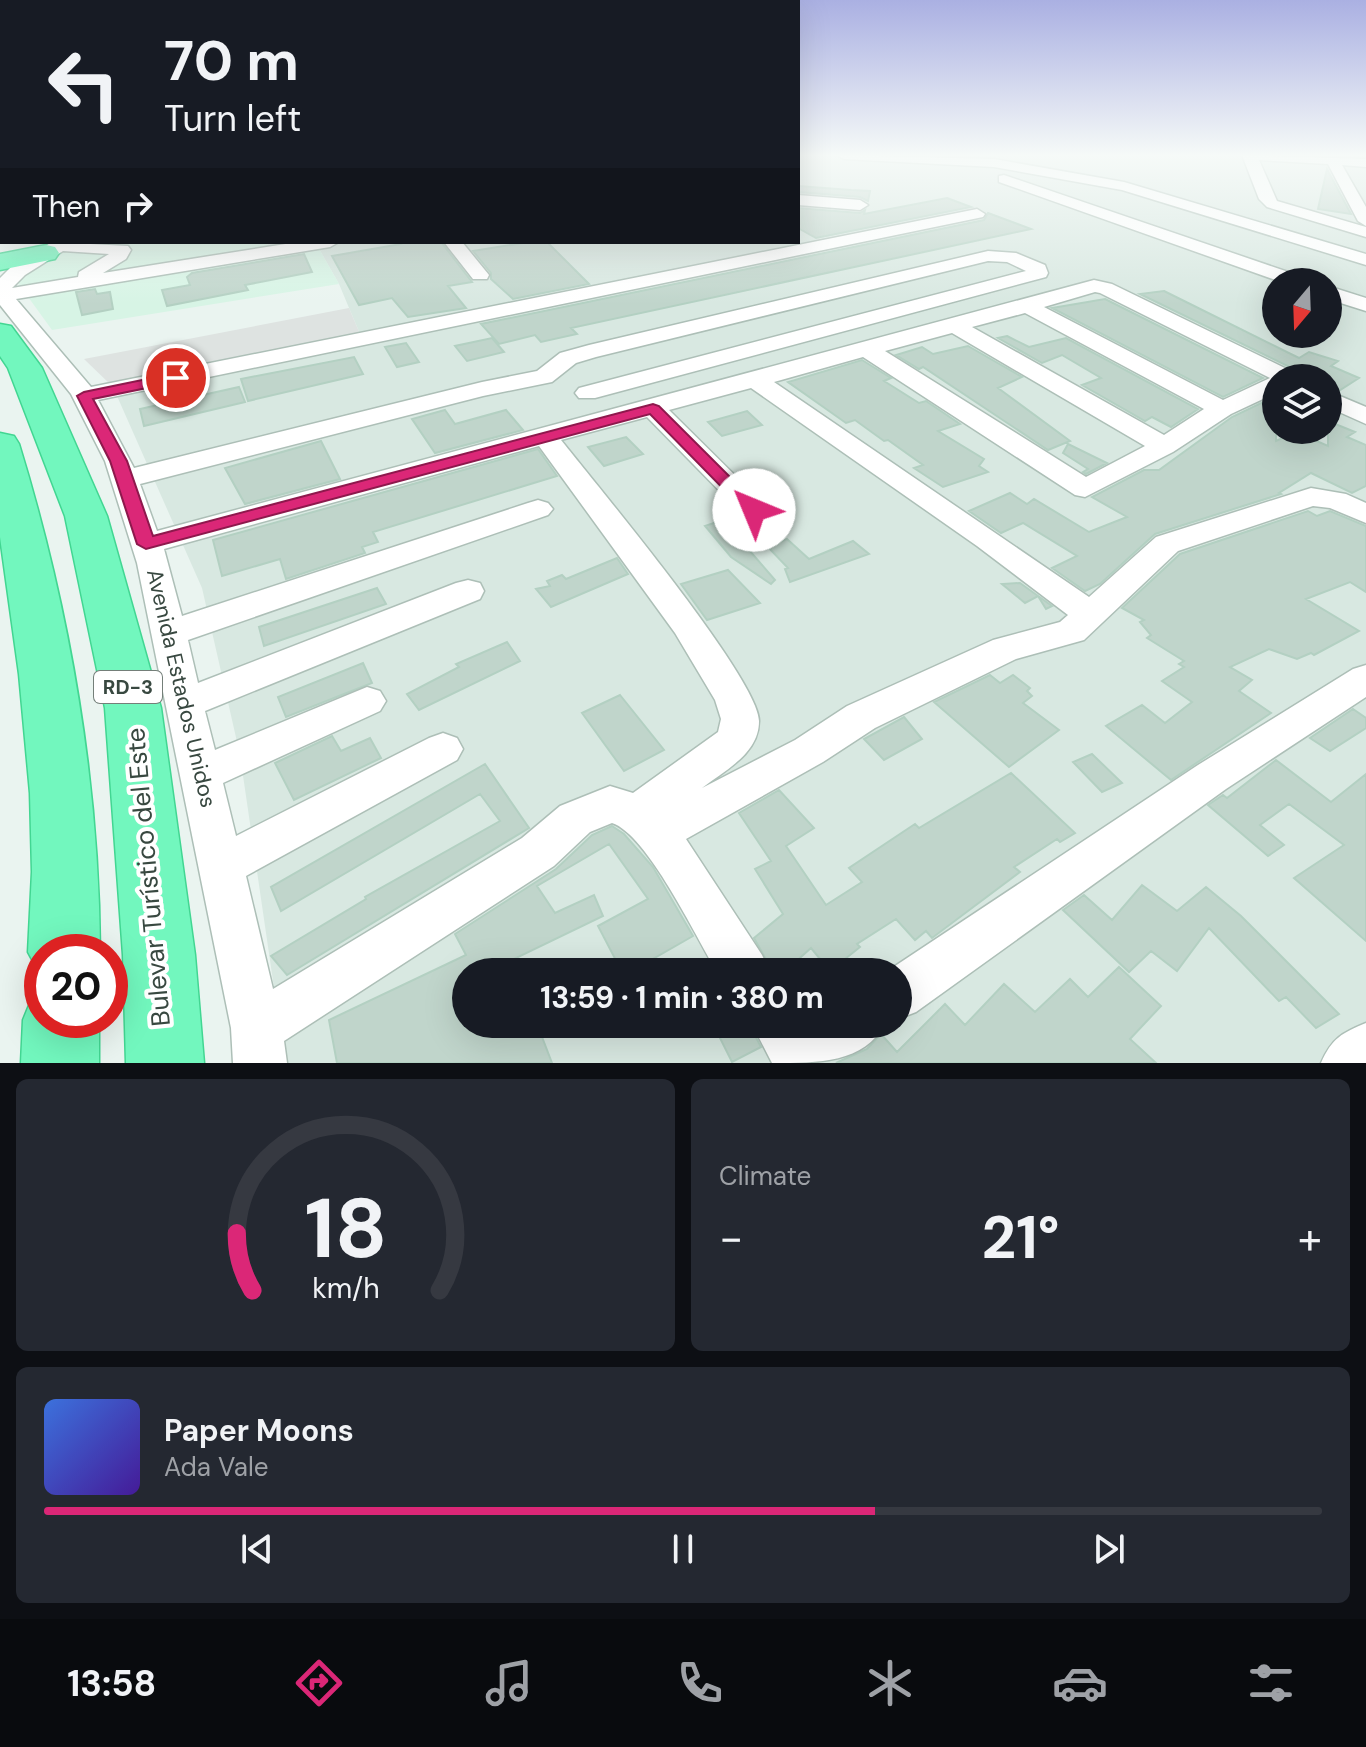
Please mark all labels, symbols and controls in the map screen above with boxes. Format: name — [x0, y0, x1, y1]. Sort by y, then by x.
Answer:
text: 70 m — [164, 24, 299, 97]
icon: left — [32, 32, 136, 136]
text: Turn left — [164, 95, 301, 142]
icon: right — [116, 184, 160, 228]
text: Then — [32, 187, 100, 226]
north arrow — [1262, 268, 1342, 348]
map controls — [1262, 268, 1342, 444]
pin — [142, 344, 210, 412]
icon: arrive — [154, 356, 198, 400]
button: layers — [1262, 364, 1342, 444]
position arrow — [712, 468, 796, 552]
street label: Avenida Estados Unidos — [140, 566, 223, 810]
road number: RD-3 — [94, 671, 162, 703]
street label: Bulevar Turístico del Este — [118, 726, 178, 1028]
speed limit sign: 20 — [24, 934, 128, 1038]
text: 13:59 · 1 min · 380 m — [540, 978, 824, 1017]
text: Climate — [719, 1159, 811, 1193]
text: 18 — [304, 1174, 387, 1283]
text: 21° — [981, 1198, 1060, 1277]
text: − — [719, 1209, 743, 1267]
text: + — [1298, 1209, 1322, 1267]
text: km/h — [312, 1270, 379, 1307]
text: Paper Moons — [164, 1411, 354, 1450]
text: Ada Vale — [164, 1450, 269, 1484]
icon: previous — [235, 1527, 279, 1571]
icon: pause — [661, 1527, 705, 1571]
icon: next — [1087, 1527, 1131, 1571]
icon: directions — [291, 1655, 347, 1711]
icon: music — [481, 1655, 537, 1711]
icon: phone — [672, 1655, 728, 1711]
icon: climate — [862, 1655, 918, 1711]
icon: car — [1052, 1655, 1108, 1711]
icon: filters — [1243, 1655, 1299, 1711]
text: 13:58 — [67, 1660, 156, 1707]

